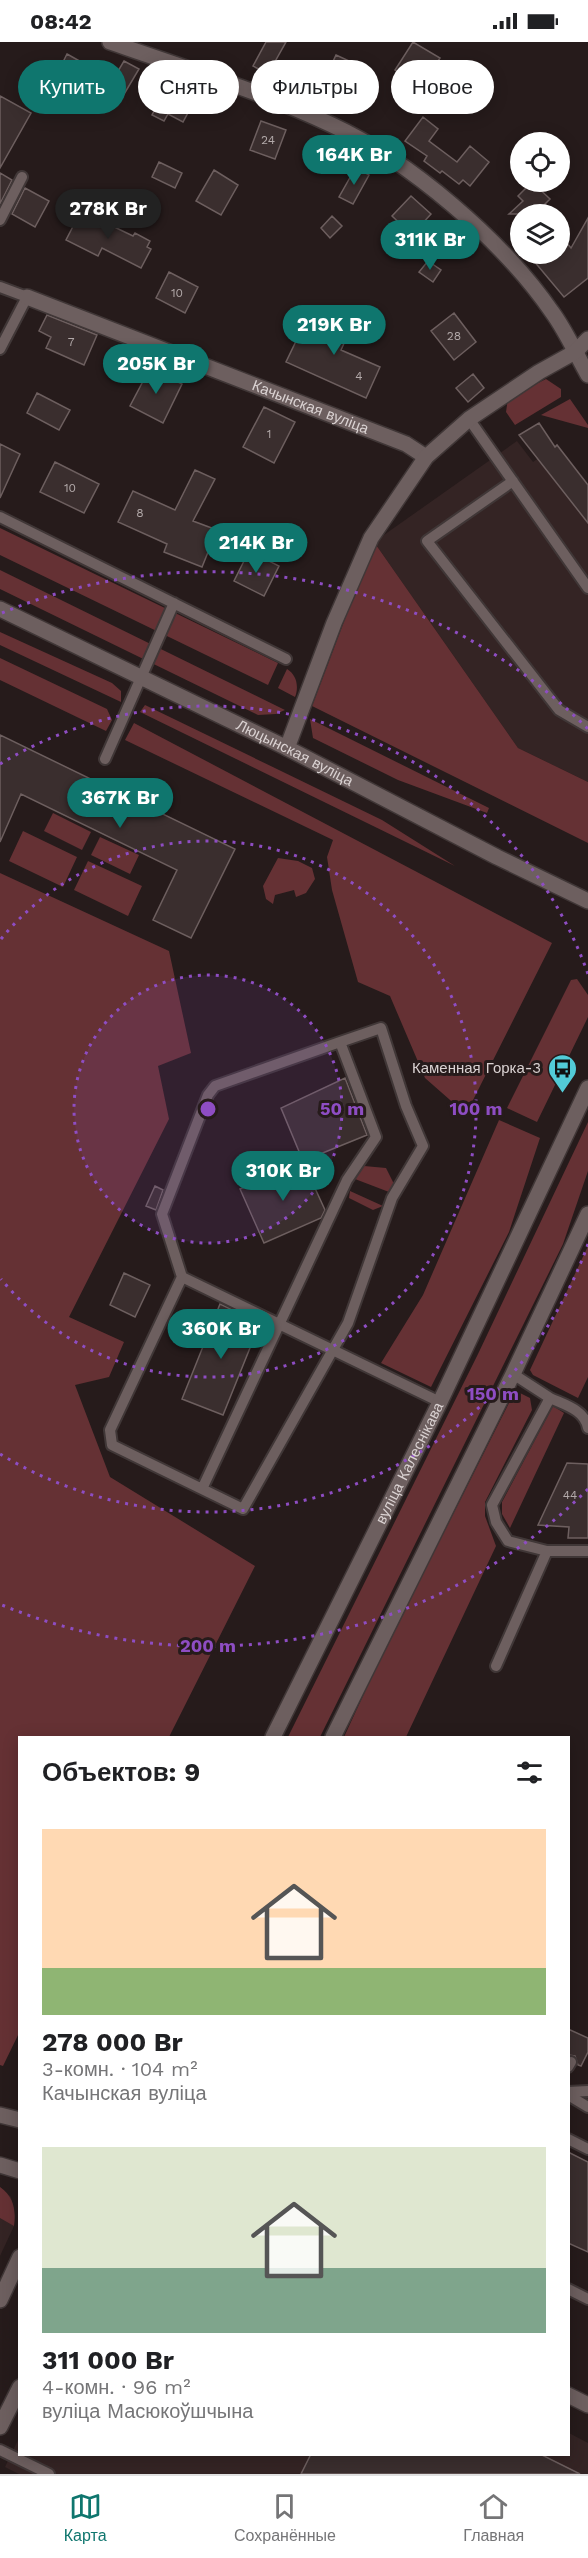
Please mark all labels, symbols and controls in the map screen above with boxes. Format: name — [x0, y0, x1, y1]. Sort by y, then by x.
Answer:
text: 08:42 — [30, 9, 92, 34]
chip: Купить — [18, 60, 126, 114]
chip: Снять — [138, 60, 239, 114]
chip: Фильтры — [251, 60, 379, 114]
chip: Новое — [391, 60, 494, 114]
map controls — [510, 132, 570, 264]
button: locate — [510, 132, 570, 192]
house number: 24 — [261, 133, 275, 147]
pin: 164K Br — [299, 135, 409, 186]
text: 164K Br — [316, 142, 392, 166]
pin: 278K Br — [53, 189, 163, 240]
text: 278K Br — [69, 196, 147, 220]
button: layers — [510, 204, 570, 264]
pin: 311K Br — [375, 220, 485, 271]
text: 311K Br — [395, 227, 465, 251]
house number: 10 — [171, 286, 183, 300]
pin: 219K Br — [279, 305, 389, 356]
text: 219K Br — [297, 312, 371, 336]
house number: 28 — [447, 329, 461, 343]
house number: 7 — [68, 335, 75, 349]
pin: 205K Br — [101, 344, 211, 395]
text: 205K Br — [117, 351, 195, 375]
house number: 4 — [355, 369, 363, 383]
street label: Качынская вуліца — [250, 376, 372, 438]
house number: 1 — [267, 427, 271, 441]
house number: 10 — [64, 481, 76, 495]
house number: 8 — [136, 506, 144, 520]
pin: 214K Br — [201, 523, 311, 574]
text: 214K Br — [218, 530, 294, 554]
street label: Люцынская вуліца — [233, 716, 357, 790]
pin: 367K Br — [65, 778, 175, 829]
text: 367K Br — [81, 785, 159, 809]
bus stop icon: Каменная Горка-3 — [546, 1052, 578, 1094]
place label: Каменная Горка-3 — [412, 1059, 541, 1077]
text: 50 m — [320, 1098, 364, 1119]
text: 100 m — [449, 1098, 503, 1119]
centre of rings — [198, 1099, 218, 1119]
pin: 310K Br — [228, 1151, 338, 1202]
text: 310K Br — [245, 1158, 321, 1182]
pin: 360K Br — [166, 1309, 276, 1360]
text: 360K Br — [182, 1316, 260, 1340]
text: 150 m — [467, 1383, 519, 1404]
street label: вуліца Калеснікава — [372, 1399, 448, 1527]
house number: 44 — [563, 1488, 577, 1502]
text: 200 m — [180, 1635, 236, 1656]
icon: filters — [513, 1756, 546, 1789]
text: Объектов: 9 — [42, 1757, 200, 1787]
icon: home — [240, 1868, 348, 1976]
text: 278 000 Br — [42, 2027, 183, 2057]
text: 3-комн. · 104 m² — [42, 2057, 197, 2081]
text: Качынская вуліца — [42, 2081, 207, 2105]
icon: home — [240, 2186, 348, 2294]
text: 311 000 Br — [42, 2345, 174, 2375]
text: 4-комн. · 96 m² — [42, 2375, 190, 2399]
text: вуліца Масюкоўшчына — [42, 2399, 253, 2423]
tab: Карта — [64, 2490, 107, 2545]
tab: Сохранённые — [234, 2490, 336, 2545]
tab: Главная — [463, 2490, 524, 2545]

